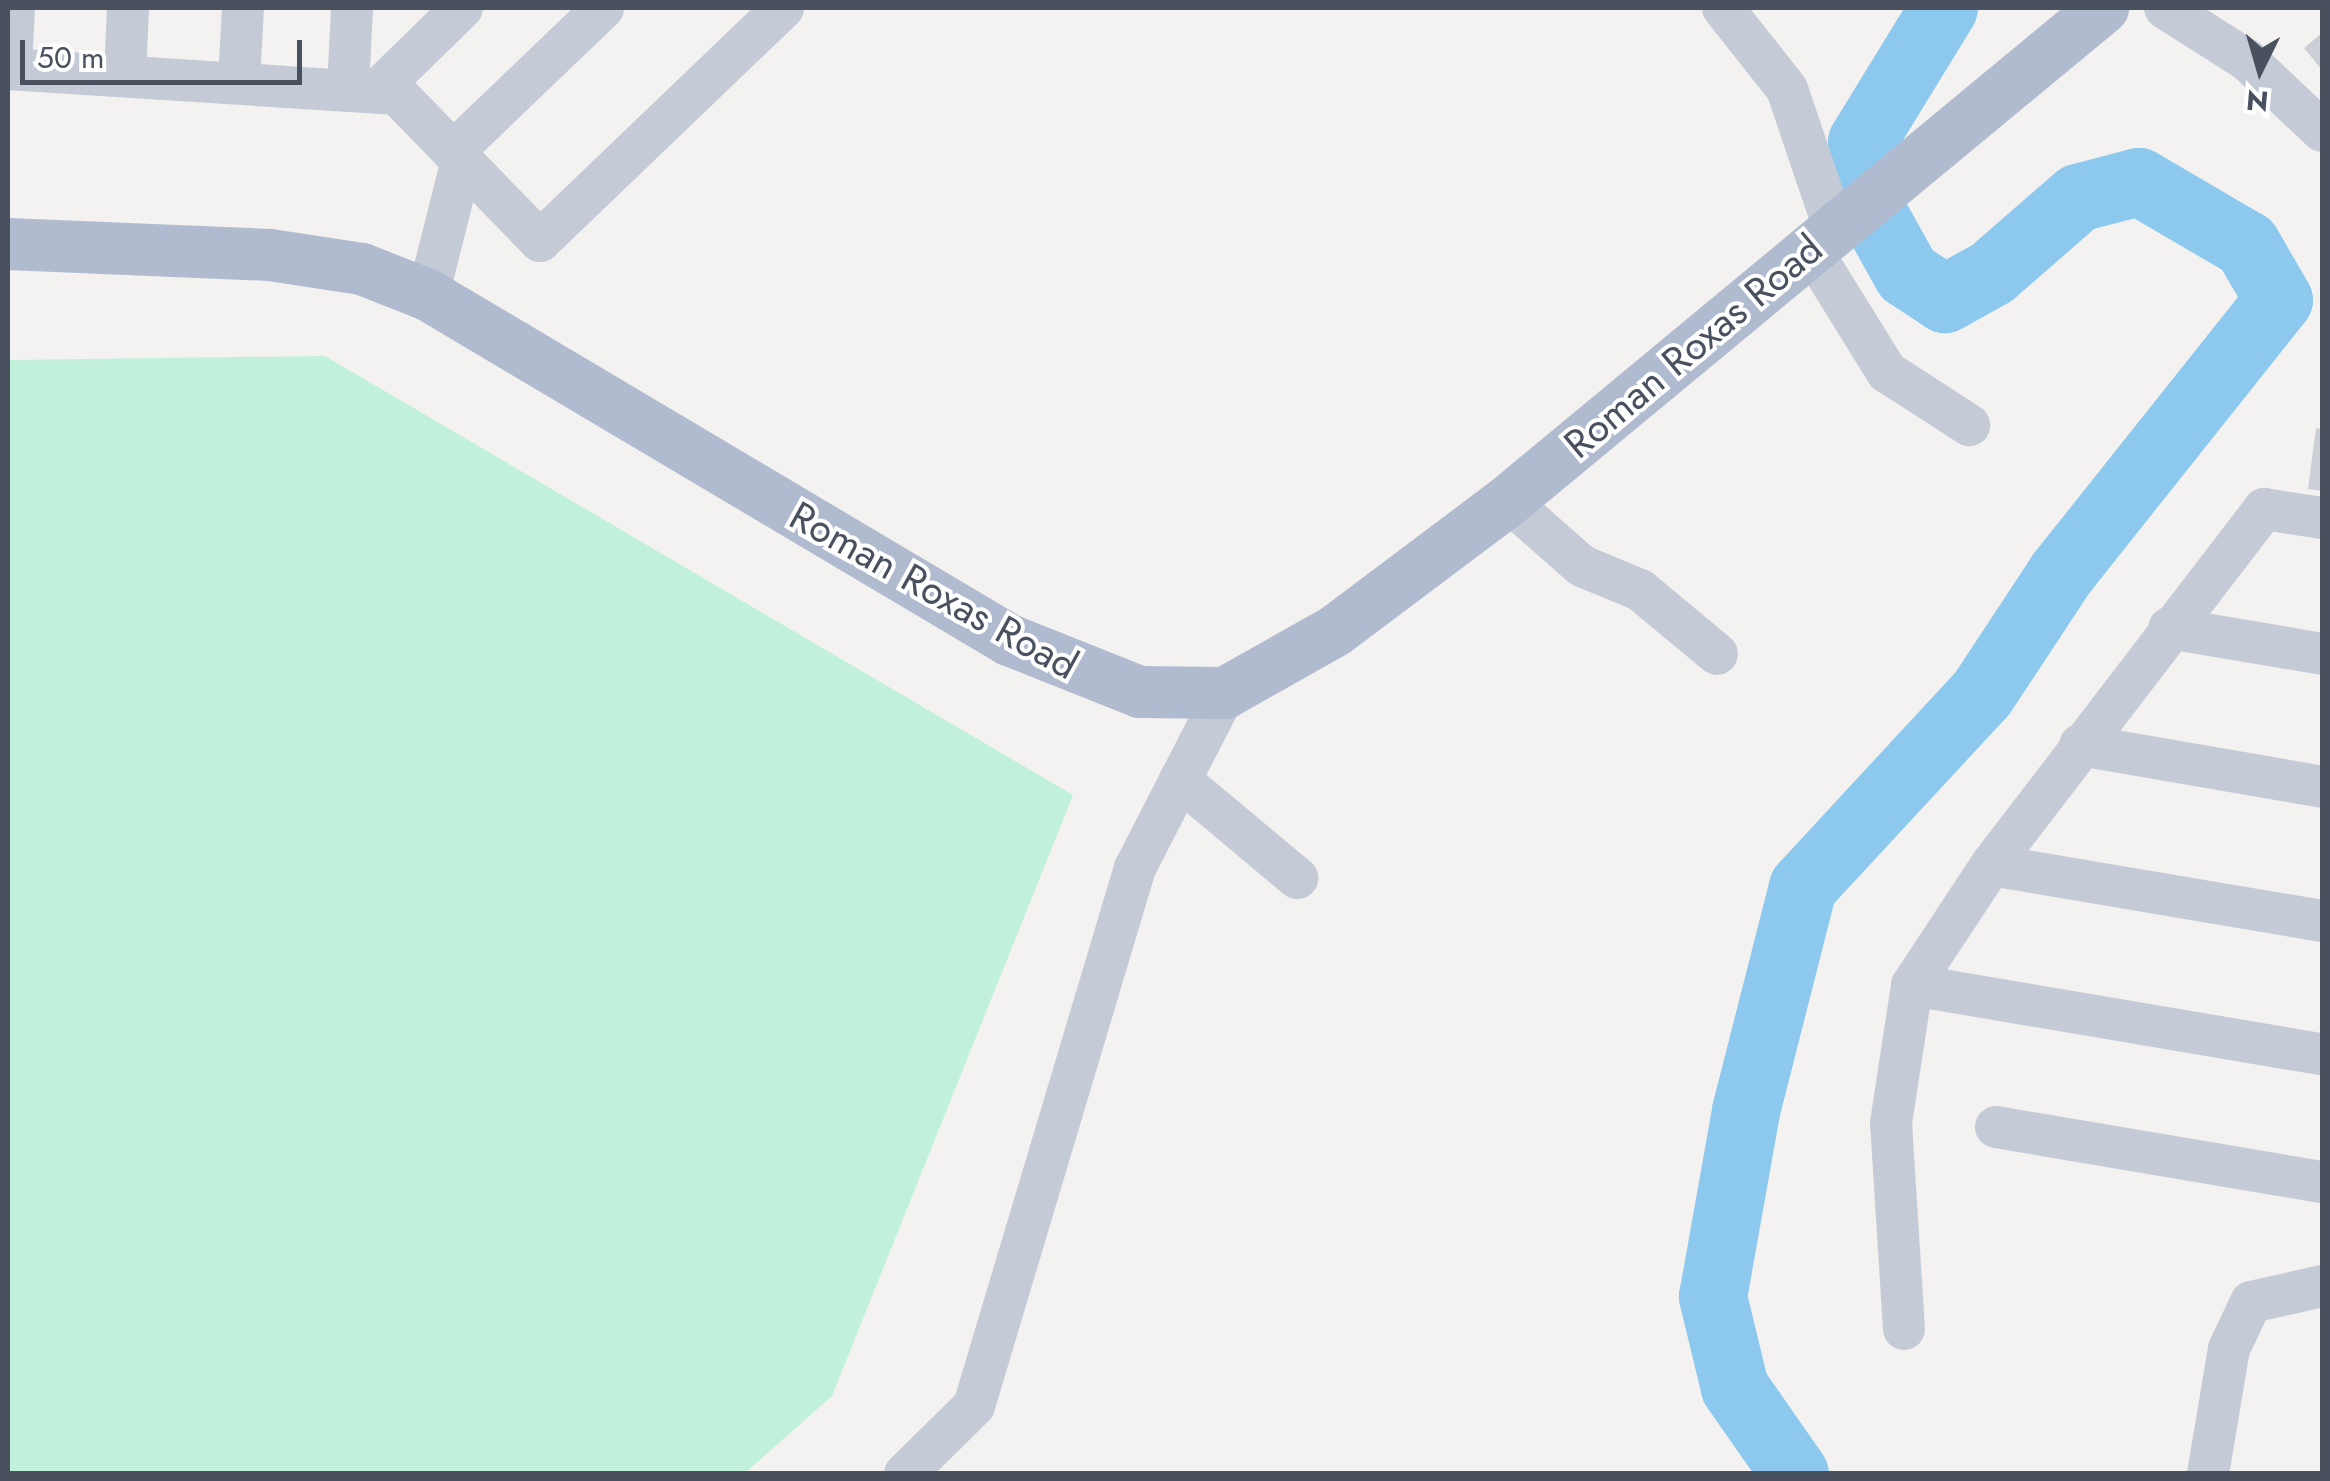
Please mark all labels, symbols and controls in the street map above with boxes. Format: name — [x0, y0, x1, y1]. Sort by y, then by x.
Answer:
scale bar — [25, 20, 308, 82]
north arrow — [2210, 20, 2310, 120]
text: 50 m — [37, 36, 104, 79]
text: N — [2244, 79, 2270, 122]
street label: Roman Roxas Road — [1554, 224, 1832, 468]
street label: Roman Roxas Road — [782, 491, 1086, 689]

